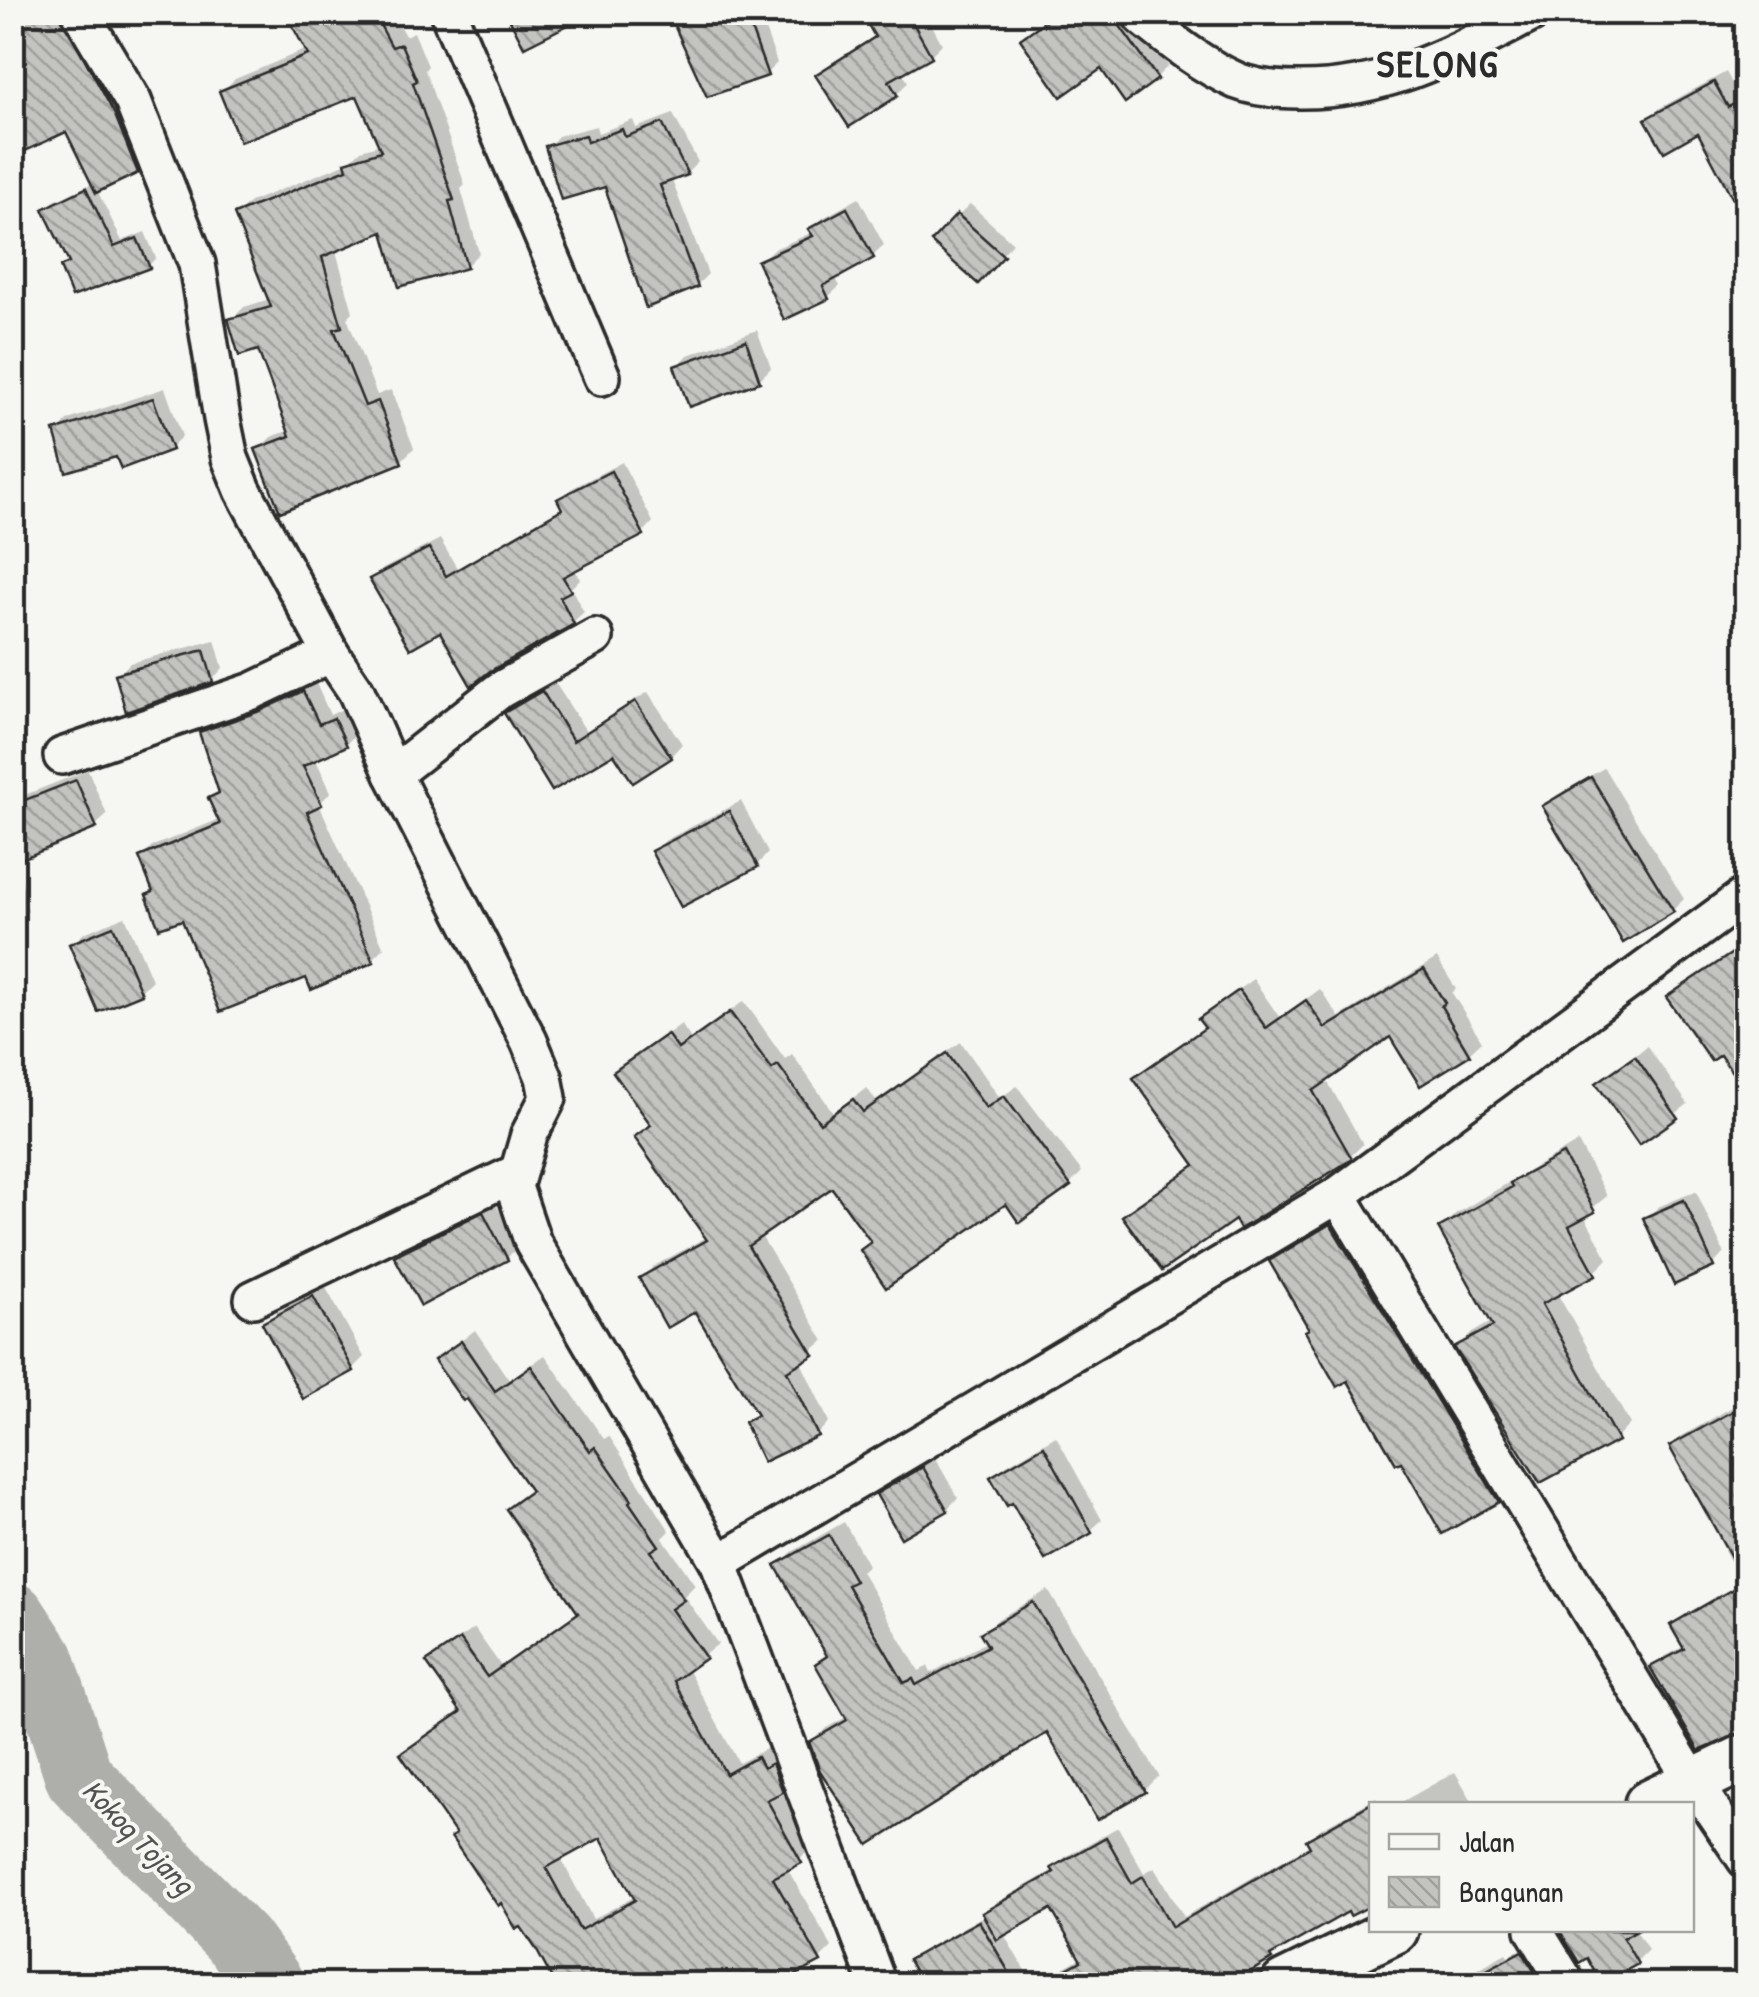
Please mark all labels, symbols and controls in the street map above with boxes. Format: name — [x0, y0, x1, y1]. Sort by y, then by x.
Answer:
district label: SELONG — [1377, 37, 1499, 89]
water label: Kokoq Tojang — [73, 1770, 205, 1904]
legend — [1369, 1802, 1694, 1932]
text: Jalan — [1459, 1821, 1515, 1861]
text: Bangunan — [1459, 1871, 1564, 1911]

